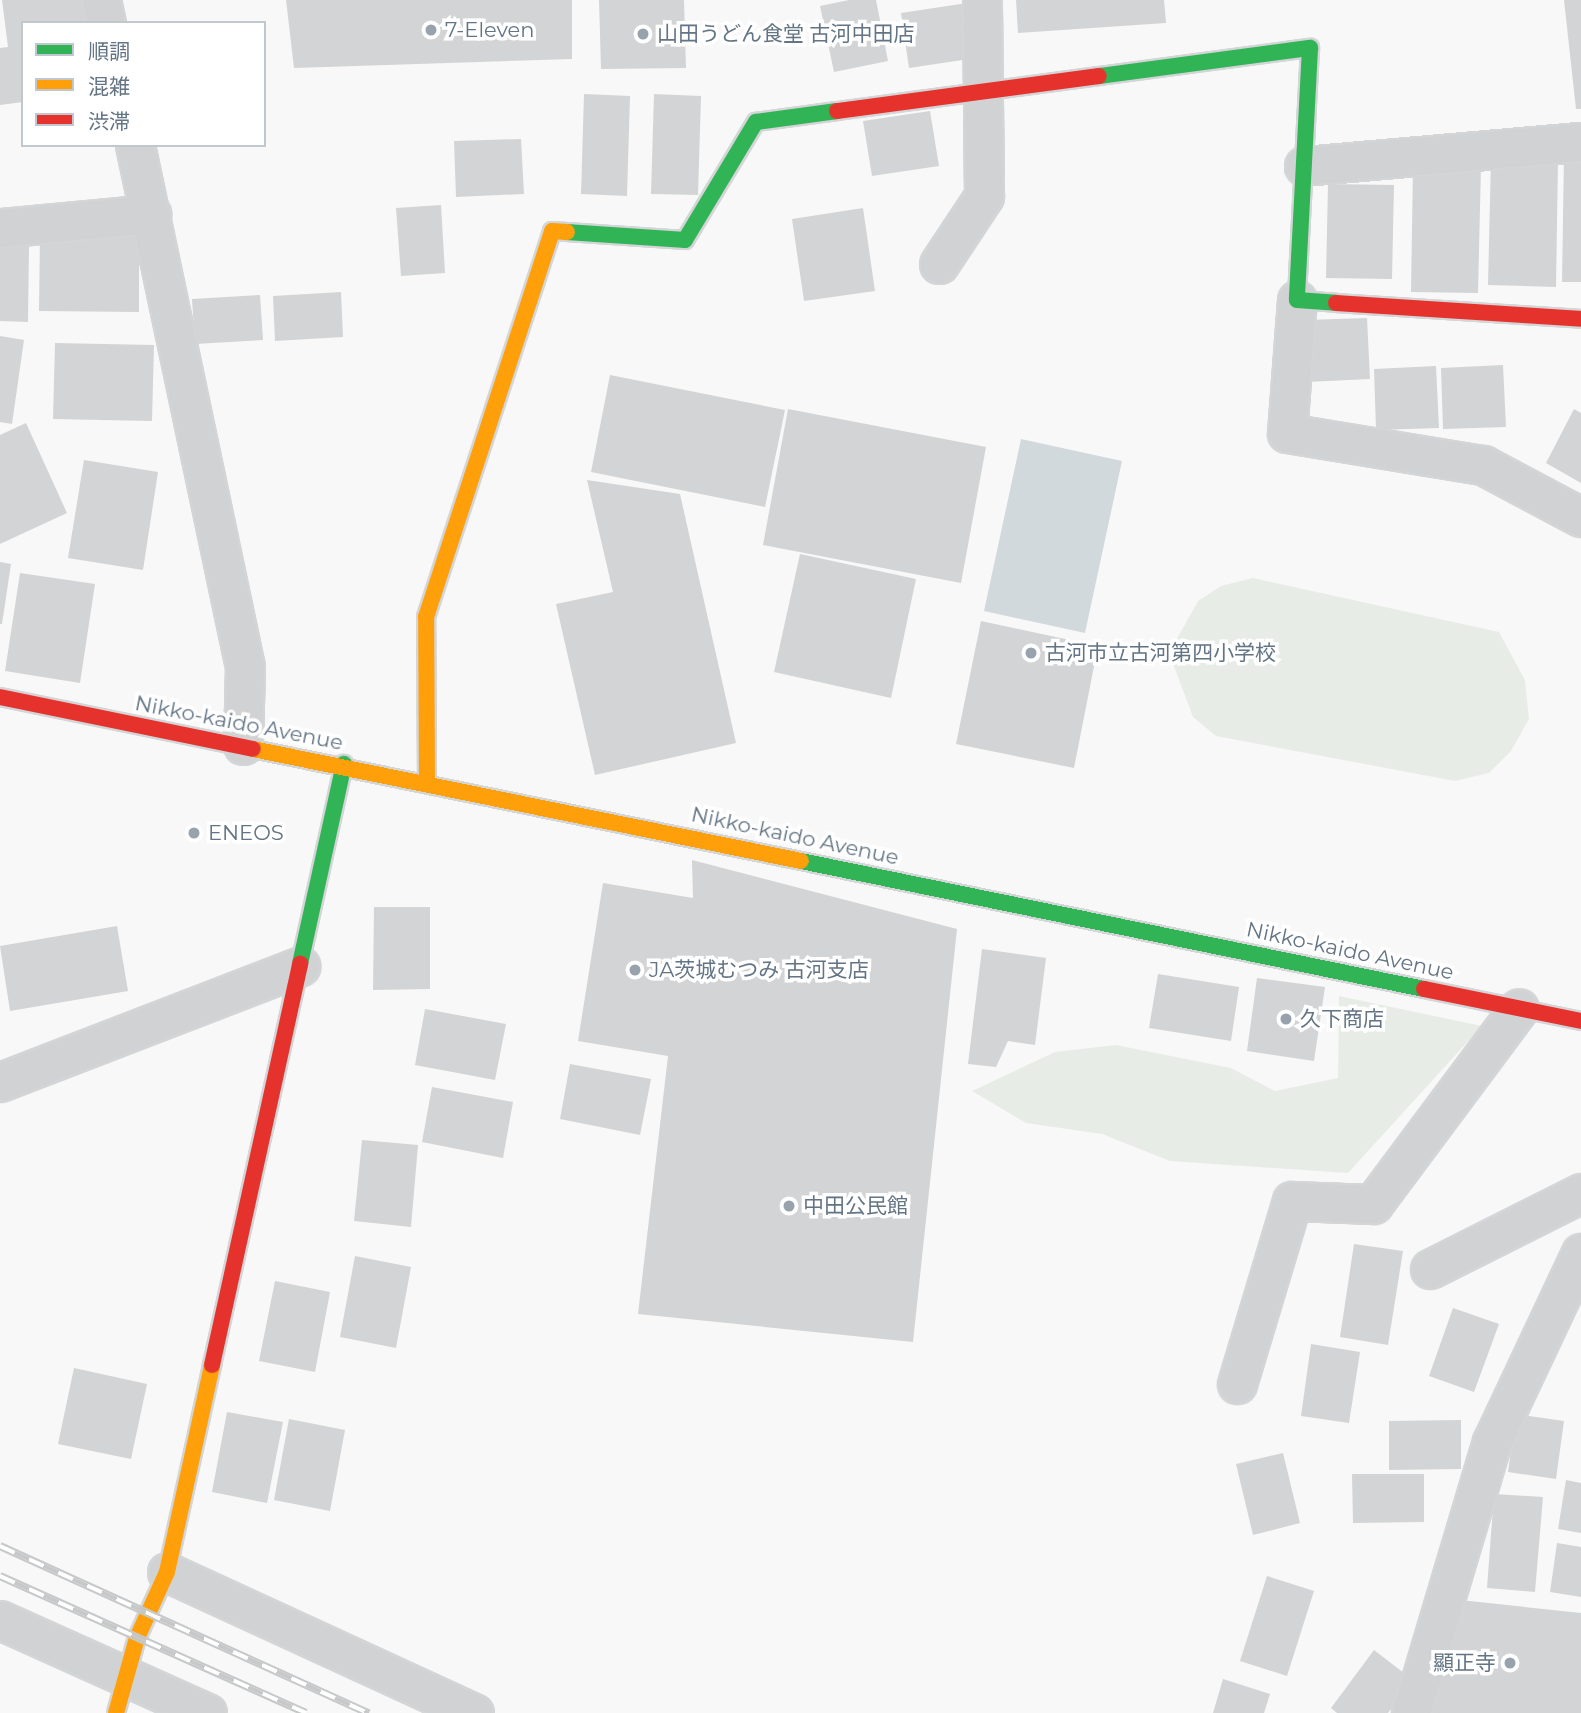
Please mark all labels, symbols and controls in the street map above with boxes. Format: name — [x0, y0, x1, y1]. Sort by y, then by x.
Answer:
place label: 7-Eleven — [445, 17, 534, 43]
legend — [21, 21, 266, 147]
place label: 山田うどん食堂 古河中田店 — [657, 21, 915, 47]
marker: 7-Eleven — [423, 22, 439, 38]
marker: 山田うどん食堂 古河中田店 — [635, 26, 651, 42]
text: 順調 — [88, 39, 130, 64]
text: 混雑 — [88, 74, 130, 99]
text: 渋滞 — [88, 109, 130, 134]
place label: 古河市立古河第四小学校 — [1045, 640, 1276, 666]
marker: 古河市立古河第四小学校 — [1023, 645, 1039, 661]
street label: Nikko-kaido Avenue — [133, 690, 345, 756]
street label: Nikko-kaido Avenue — [689, 802, 901, 870]
place label: ENEOS — [208, 820, 284, 846]
marker: ENEOS — [186, 825, 202, 841]
street label: Nikko-kaido Avenue — [1244, 917, 1456, 985]
place label: JA茨城むつみ 古河支店 — [649, 957, 869, 983]
marker: JA茨城むつみ 古河支店 — [627, 962, 643, 978]
place label: 久下商店 — [1300, 1006, 1384, 1032]
marker: 久下商店 — [1278, 1011, 1294, 1027]
place label: 中田公民館 — [803, 1193, 908, 1219]
marker: 中田公民館 — [781, 1198, 797, 1214]
place label: 顯正寺 — [1433, 1650, 1496, 1676]
marker: 顯正寺 — [1502, 1655, 1518, 1671]

